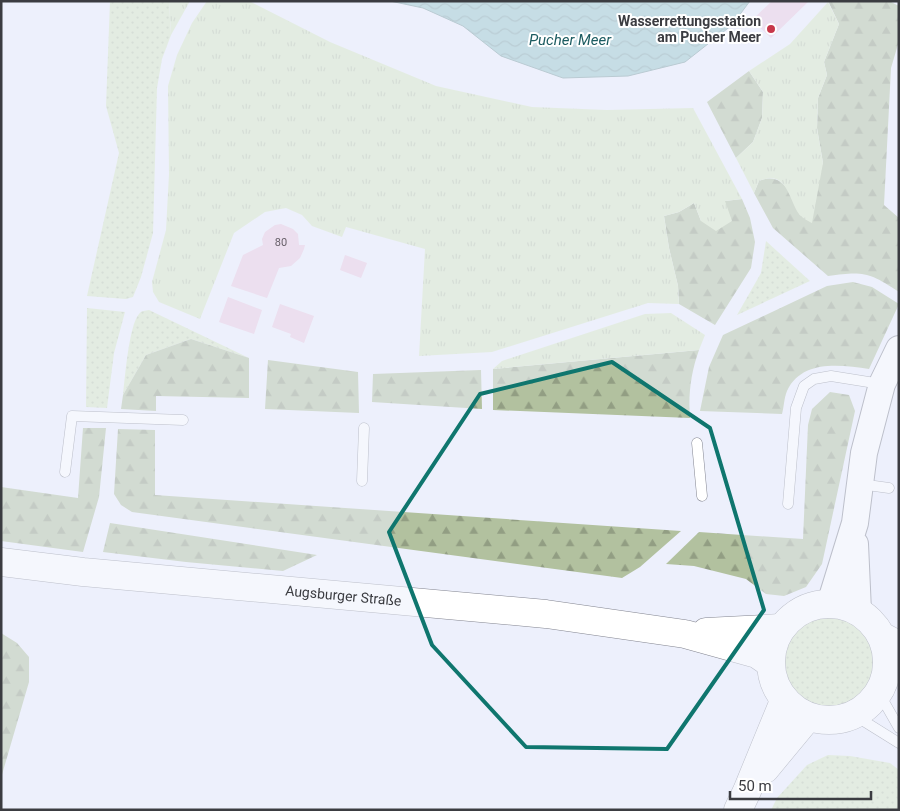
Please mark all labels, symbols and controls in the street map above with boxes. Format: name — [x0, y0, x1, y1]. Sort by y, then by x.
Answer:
place label: Wasserrettungsstation am Pucher Meer — [618, 13, 761, 45]
marker: Wasserrettungsstation am Pucher Meer — [765, 23, 777, 35]
water label: Pucher Meer — [529, 31, 612, 49]
house number: 80 — [275, 236, 287, 249]
street label: Augsburger Straße — [285, 582, 402, 609]
scale bar — [730, 768, 871, 800]
text: 50 m — [738, 777, 772, 795]

